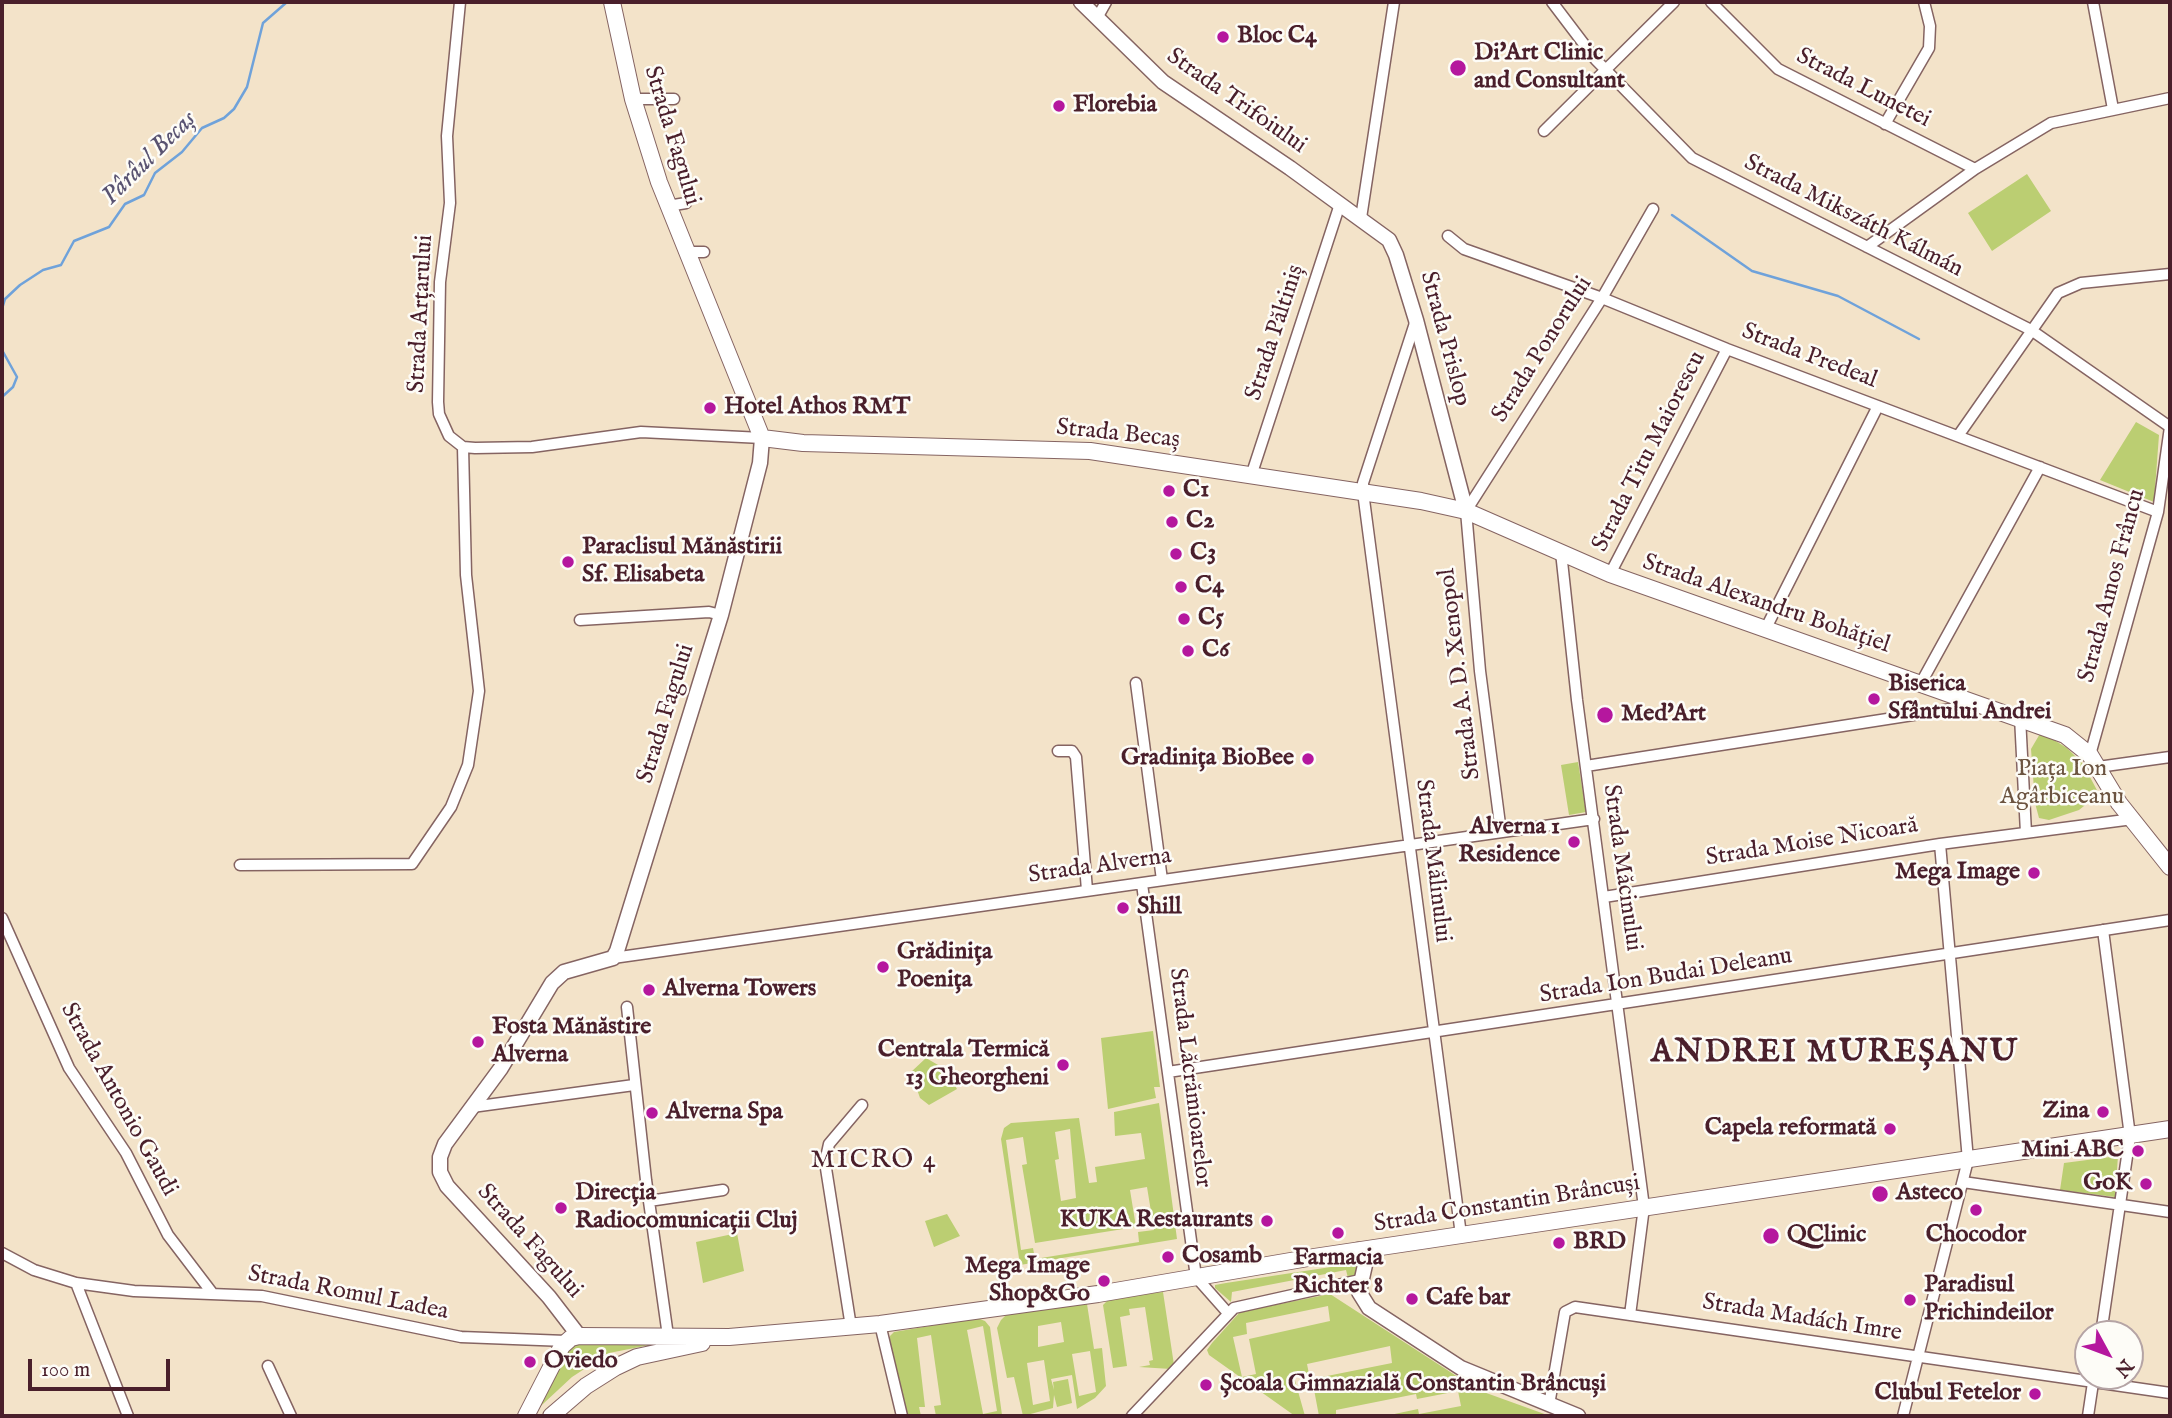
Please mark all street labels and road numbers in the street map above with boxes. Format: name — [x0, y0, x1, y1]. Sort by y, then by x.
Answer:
street label: Strada Trifoiului — [1160, 43, 1312, 161]
street label: Strada Lunetei — [1791, 43, 1935, 135]
street label: Strada Fagului — [636, 63, 706, 209]
street label: Strada Mikszáth Kálmán — [1739, 149, 1967, 285]
street label: Strada Arțarului — [403, 234, 441, 394]
street label: Strada Păltiniș — [1241, 261, 1311, 405]
street label: Strada Prislop — [1412, 269, 1476, 409]
street label: Strada Ponorului — [1487, 272, 1599, 428]
street label: Strada Predeal — [1737, 318, 1881, 396]
street label: Strada Titu Maiorescu — [1587, 347, 1713, 557]
street label: Strada Becaș — [1055, 414, 1181, 456]
street label: Strada Amos Frâncu — [2073, 486, 2153, 686]
street label: Strada Alexandru Bohățiel — [1638, 549, 1894, 661]
street label: Strada A. D. Xenopol — [1434, 567, 1488, 781]
street label: Strada Fagului — [632, 641, 702, 787]
street label: Strada Mălinului — [1408, 778, 1456, 944]
street label: Strada Măcinului — [1595, 783, 1647, 953]
street label: Strada Moise Nicoară — [1704, 812, 1920, 874]
street label: Strada Alverna — [1027, 843, 1173, 891]
street label: Strada Ion Budai Deleanu — [1538, 943, 1794, 1011]
street label: Strada Lăcrămioarelor — [1161, 967, 1217, 1189]
street label: Strada Antonio Gaudi — [53, 998, 183, 1202]
street label: Strada Constantin Brâncuși — [1372, 1170, 1642, 1240]
street label: Strada Fagului — [470, 1179, 588, 1305]
street label: Strada Romul Ladea — [245, 1260, 451, 1328]
street label: Strada Madách Imre — [1700, 1289, 1904, 1349]

